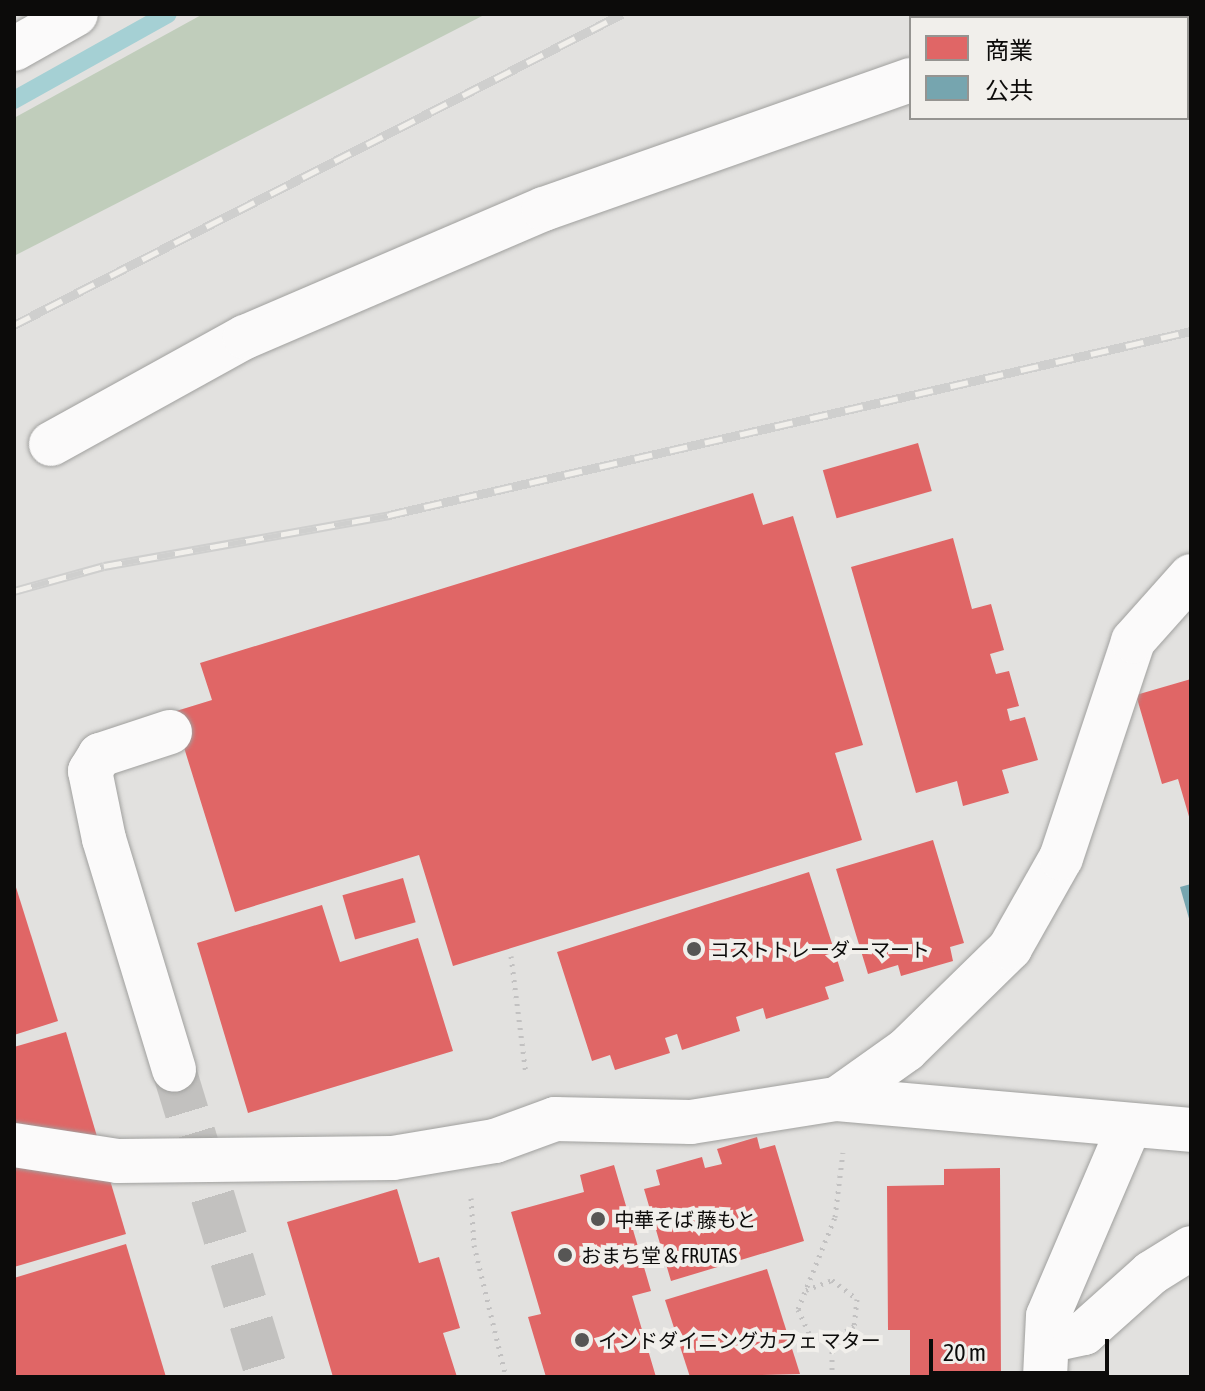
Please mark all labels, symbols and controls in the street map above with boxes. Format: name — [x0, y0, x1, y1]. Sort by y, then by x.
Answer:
legend — [909, 16, 1189, 120]
text: 商業 — [985, 37, 1033, 64]
text: 公共 — [985, 77, 1033, 104]
place label: コストトレーダーマート — [710, 937, 930, 961]
marker: コストトレーダーマート — [685, 940, 703, 958]
place label: 中華そば 藤もと — [614, 1207, 757, 1231]
marker: 中華そば 藤もと — [589, 1210, 607, 1228]
place label: おまち堂＆FRUTAS — [581, 1243, 737, 1267]
marker: おまち堂＆FRUTAS — [556, 1246, 574, 1264]
scale bar — [933, 1323, 1113, 1373]
place label: インドダイニングカフェ マター — [598, 1328, 881, 1352]
marker: インドダイニングカフェ マター — [573, 1331, 591, 1349]
text: 20 m — [943, 1339, 986, 1366]

